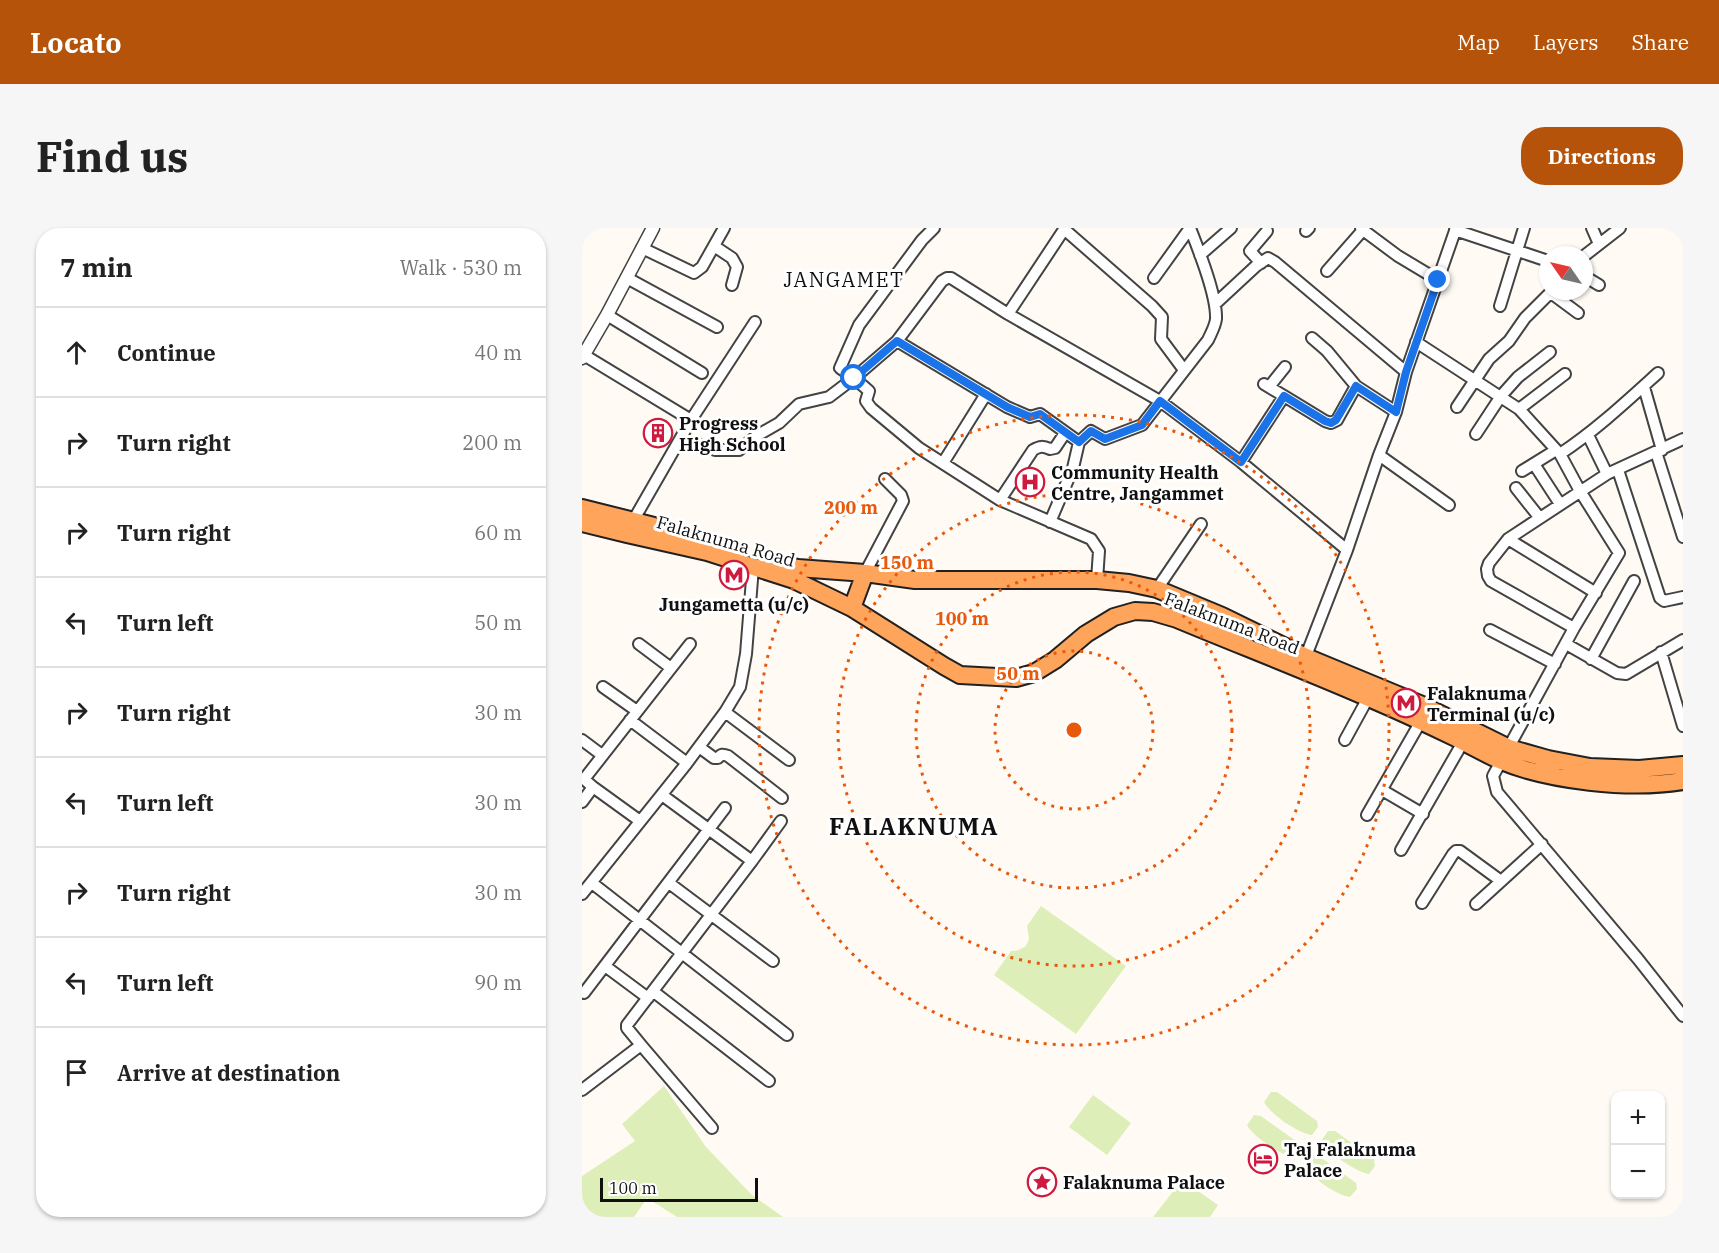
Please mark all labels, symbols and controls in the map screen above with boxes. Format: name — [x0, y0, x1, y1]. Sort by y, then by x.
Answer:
text: Locato — [30, 24, 122, 61]
text: Map — [1457, 28, 1500, 56]
text: Layers — [1533, 28, 1599, 56]
text: Share — [1632, 28, 1689, 56]
button: Directions — [1521, 127, 1683, 185]
text: Find us — [36, 129, 188, 184]
north arrow — [1539, 246, 1593, 300]
text: 7 min — [60, 250, 133, 284]
text: Walk · 530 m — [400, 254, 522, 281]
district label: JANGAMET — [783, 266, 905, 293]
route end — [1424, 266, 1450, 292]
icon: ahead — [60, 336, 93, 369]
text: Continue — [117, 338, 216, 367]
text: 40 m — [474, 339, 522, 366]
route start — [840, 364, 866, 390]
place label: Progress High School — [679, 412, 786, 456]
building icon: Progress High School — [642, 417, 674, 449]
icon: right — [60, 426, 93, 459]
text: Turn right — [117, 428, 231, 457]
text: 200 m — [462, 429, 522, 456]
place label: Community Health Centre, Jangammet — [1051, 461, 1224, 505]
hospital icon: Community Health Centre, Jangammet — [1014, 466, 1046, 498]
text: 200 m — [824, 496, 879, 519]
street label: Falaknuma Road — [654, 510, 798, 572]
icon: right — [60, 516, 93, 549]
text: Turn right — [117, 518, 231, 547]
text: 60 m — [474, 519, 522, 546]
text: 150 m — [880, 551, 935, 574]
metro station icon: Jungametta (u/c) — [718, 559, 750, 591]
street label: Falaknuma Road — [1161, 587, 1303, 659]
place label: Jungametta (u/c) — [659, 593, 809, 616]
icon: left — [60, 606, 93, 639]
text: 100 m — [935, 607, 990, 630]
text: Turn left — [117, 608, 213, 637]
text: 50 m — [474, 609, 522, 636]
text: 50 m — [996, 662, 1040, 685]
place label: Falaknuma Terminal (u/c) — [1427, 682, 1555, 726]
metro station icon: Falaknuma Terminal (u/c) — [1390, 687, 1422, 719]
icon: right — [60, 696, 93, 729]
text: Turn right — [117, 698, 231, 727]
text: 30 m — [474, 699, 522, 726]
centre of rings — [1064, 720, 1084, 740]
icon: left — [60, 786, 93, 819]
text: Turn left — [117, 788, 213, 817]
text: 30 m — [474, 789, 522, 816]
district label: FALAKNUMA — [829, 810, 999, 842]
icon: right — [60, 876, 93, 909]
text: Turn right — [117, 878, 231, 907]
text: 30 m — [474, 879, 522, 906]
icon: left — [60, 966, 93, 999]
text: Turn left — [117, 968, 213, 997]
text: 90 m — [474, 969, 522, 996]
icon: arrive — [60, 1056, 93, 1089]
text: Arrive at destination — [117, 1058, 340, 1087]
map controls — [1611, 1091, 1665, 1199]
button: + — [1611, 1091, 1665, 1145]
place label: Taj Falaknuma Palace — [1284, 1138, 1416, 1182]
hotel icon: Taj Falaknuma Palace — [1247, 1143, 1279, 1175]
button: − — [1611, 1145, 1665, 1199]
place icon: Falaknuma Palace — [1026, 1166, 1058, 1198]
place label: Falaknuma Palace — [1063, 1171, 1225, 1194]
scale bar — [600, 1175, 758, 1202]
text: 100 m — [609, 1178, 657, 1198]

